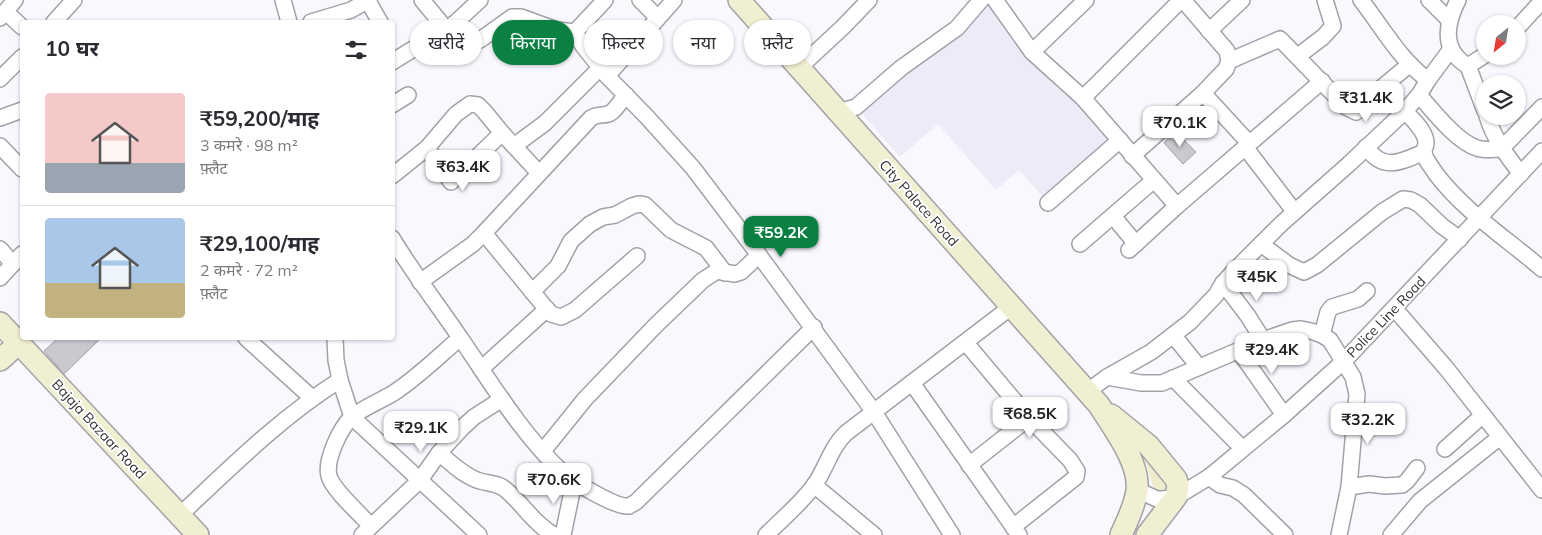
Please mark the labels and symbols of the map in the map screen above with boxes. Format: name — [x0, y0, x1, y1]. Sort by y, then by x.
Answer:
north arrow — [1476, 15, 1526, 65]
pin: ₹31.4K — [1325, 80, 1407, 123]
pin: ₹70.1K — [1139, 106, 1221, 148]
pin: ₹63.4K — [422, 150, 504, 192]
street label: City Palace Road — [875, 156, 963, 250]
pin: ₹59.2K — [740, 216, 822, 258]
pin: ₹45K — [1227, 260, 1287, 302]
street label: Police Line Road — [1343, 273, 1429, 361]
pin: ₹29.4K — [1231, 332, 1313, 375]
street label: Bajaja Bazaar Road — [48, 375, 150, 483]
pin: ₹68.5K — [989, 396, 1071, 439]
pin: ₹32.2K — [1327, 402, 1409, 445]
pin: ₹29.1K — [380, 410, 462, 453]
pin: ₹70.6K — [513, 462, 595, 505]

